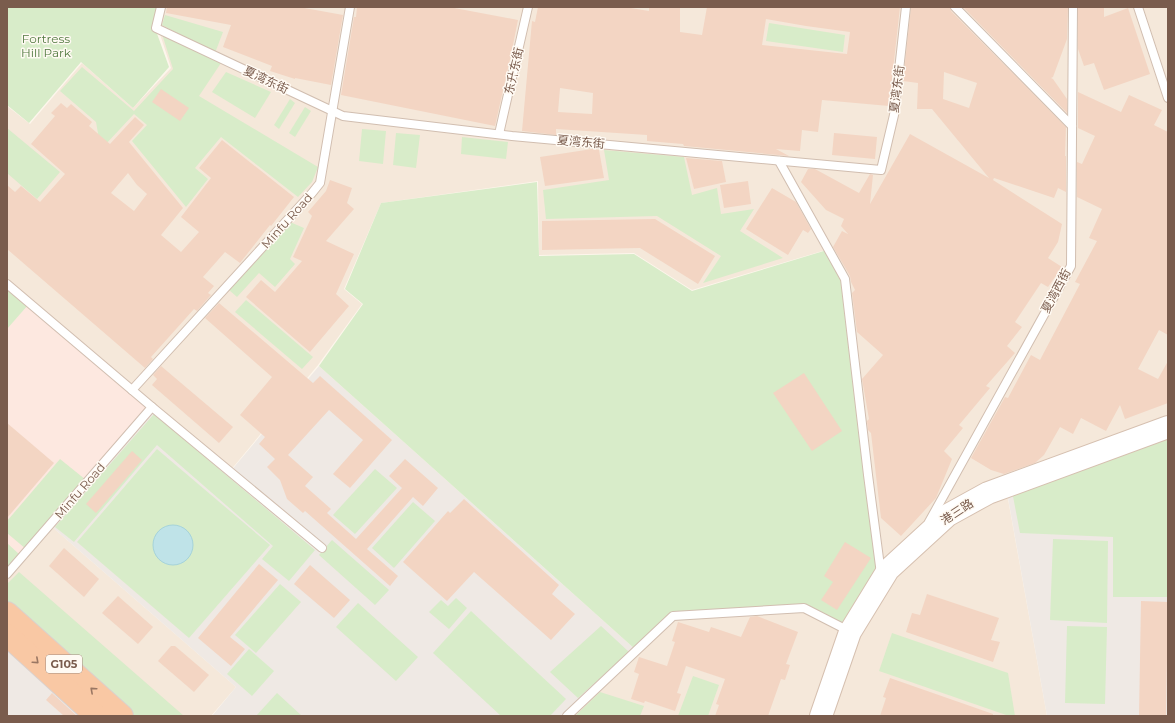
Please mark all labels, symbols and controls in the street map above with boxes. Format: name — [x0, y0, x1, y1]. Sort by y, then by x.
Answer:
park label: Fortress Hill Park — [21, 31, 72, 60]
street label: 东升东街 — [501, 46, 526, 96]
street label: 夏湾东街 — [241, 63, 291, 96]
street label: 夏湾东街 — [886, 64, 907, 114]
street label: 夏湾东街 — [556, 132, 606, 151]
street label: Minfu Road — [258, 190, 315, 251]
street label: 夏湾西街 — [1038, 266, 1073, 315]
street label: Minfu Road — [51, 460, 108, 522]
street label: 港三路 — [938, 495, 976, 528]
road number: G105 — [46, 655, 82, 673]
one-way arrow — [31, 657, 39, 664]
one-way arrow — [90, 688, 97, 695]

